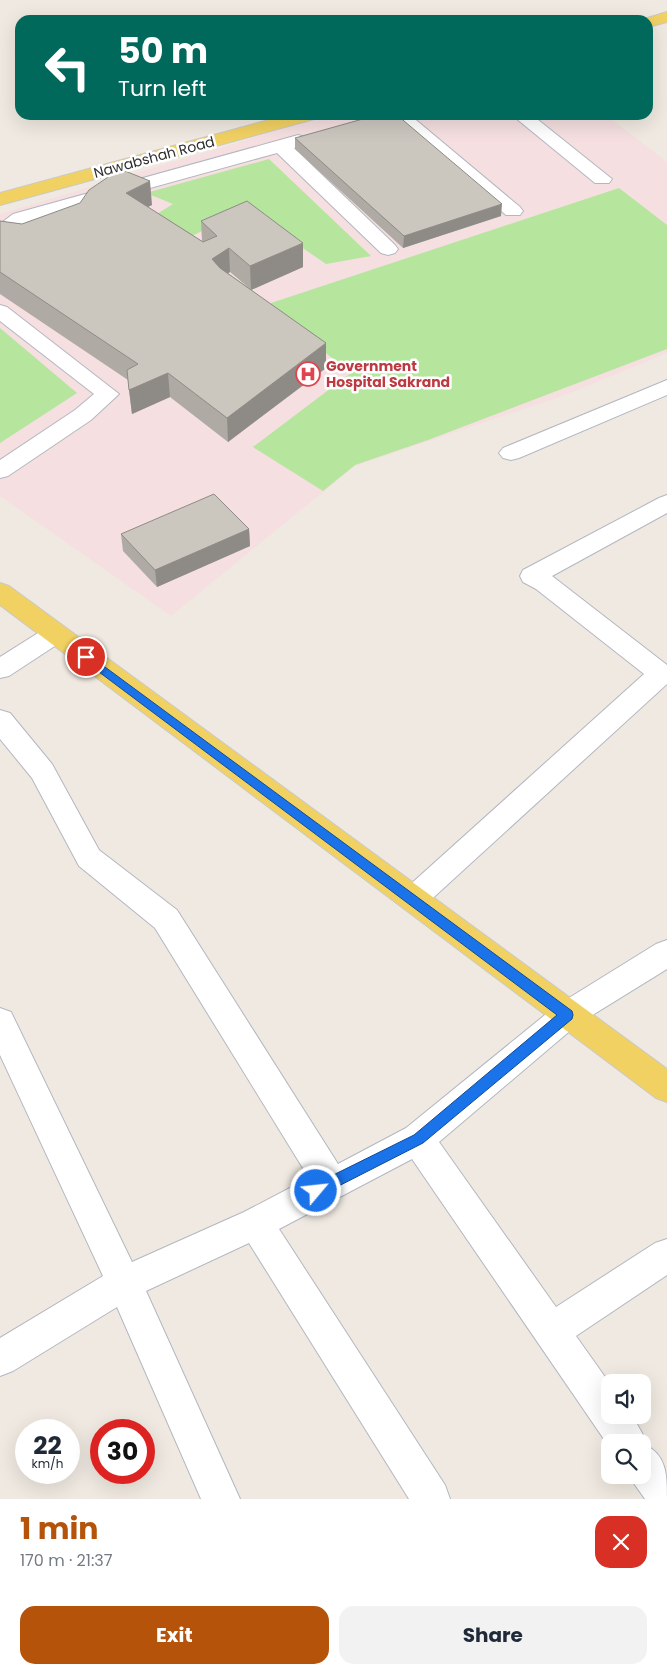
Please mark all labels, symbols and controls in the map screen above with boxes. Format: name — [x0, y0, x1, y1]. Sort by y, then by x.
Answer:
text: 50 m — [118, 26, 208, 75]
icon: left — [35, 35, 100, 100]
text: Turn left — [118, 73, 206, 104]
street label: Nawabshah Road — [91, 131, 217, 183]
place label: Government Hospital Sakrand — [326, 356, 450, 392]
hospital icon: Government Hospital Sakrand — [295, 361, 321, 387]
pin — [65, 636, 107, 678]
icon: arrive — [72, 643, 100, 671]
position arrow — [289, 1164, 341, 1216]
map controls — [601, 1374, 651, 1484]
button: sound — [601, 1374, 651, 1424]
speed limit sign: 30 — [90, 1419, 155, 1484]
text: 22 — [33, 1428, 62, 1463]
button: search — [601, 1434, 651, 1484]
text: km/h — [32, 1455, 63, 1472]
text: 1 min — [20, 1507, 98, 1550]
button: close — [595, 1516, 647, 1568]
text: 170 m · 21:37 — [20, 1549, 112, 1572]
button: Exit — [20, 1606, 329, 1664]
button: Share — [339, 1606, 647, 1664]

